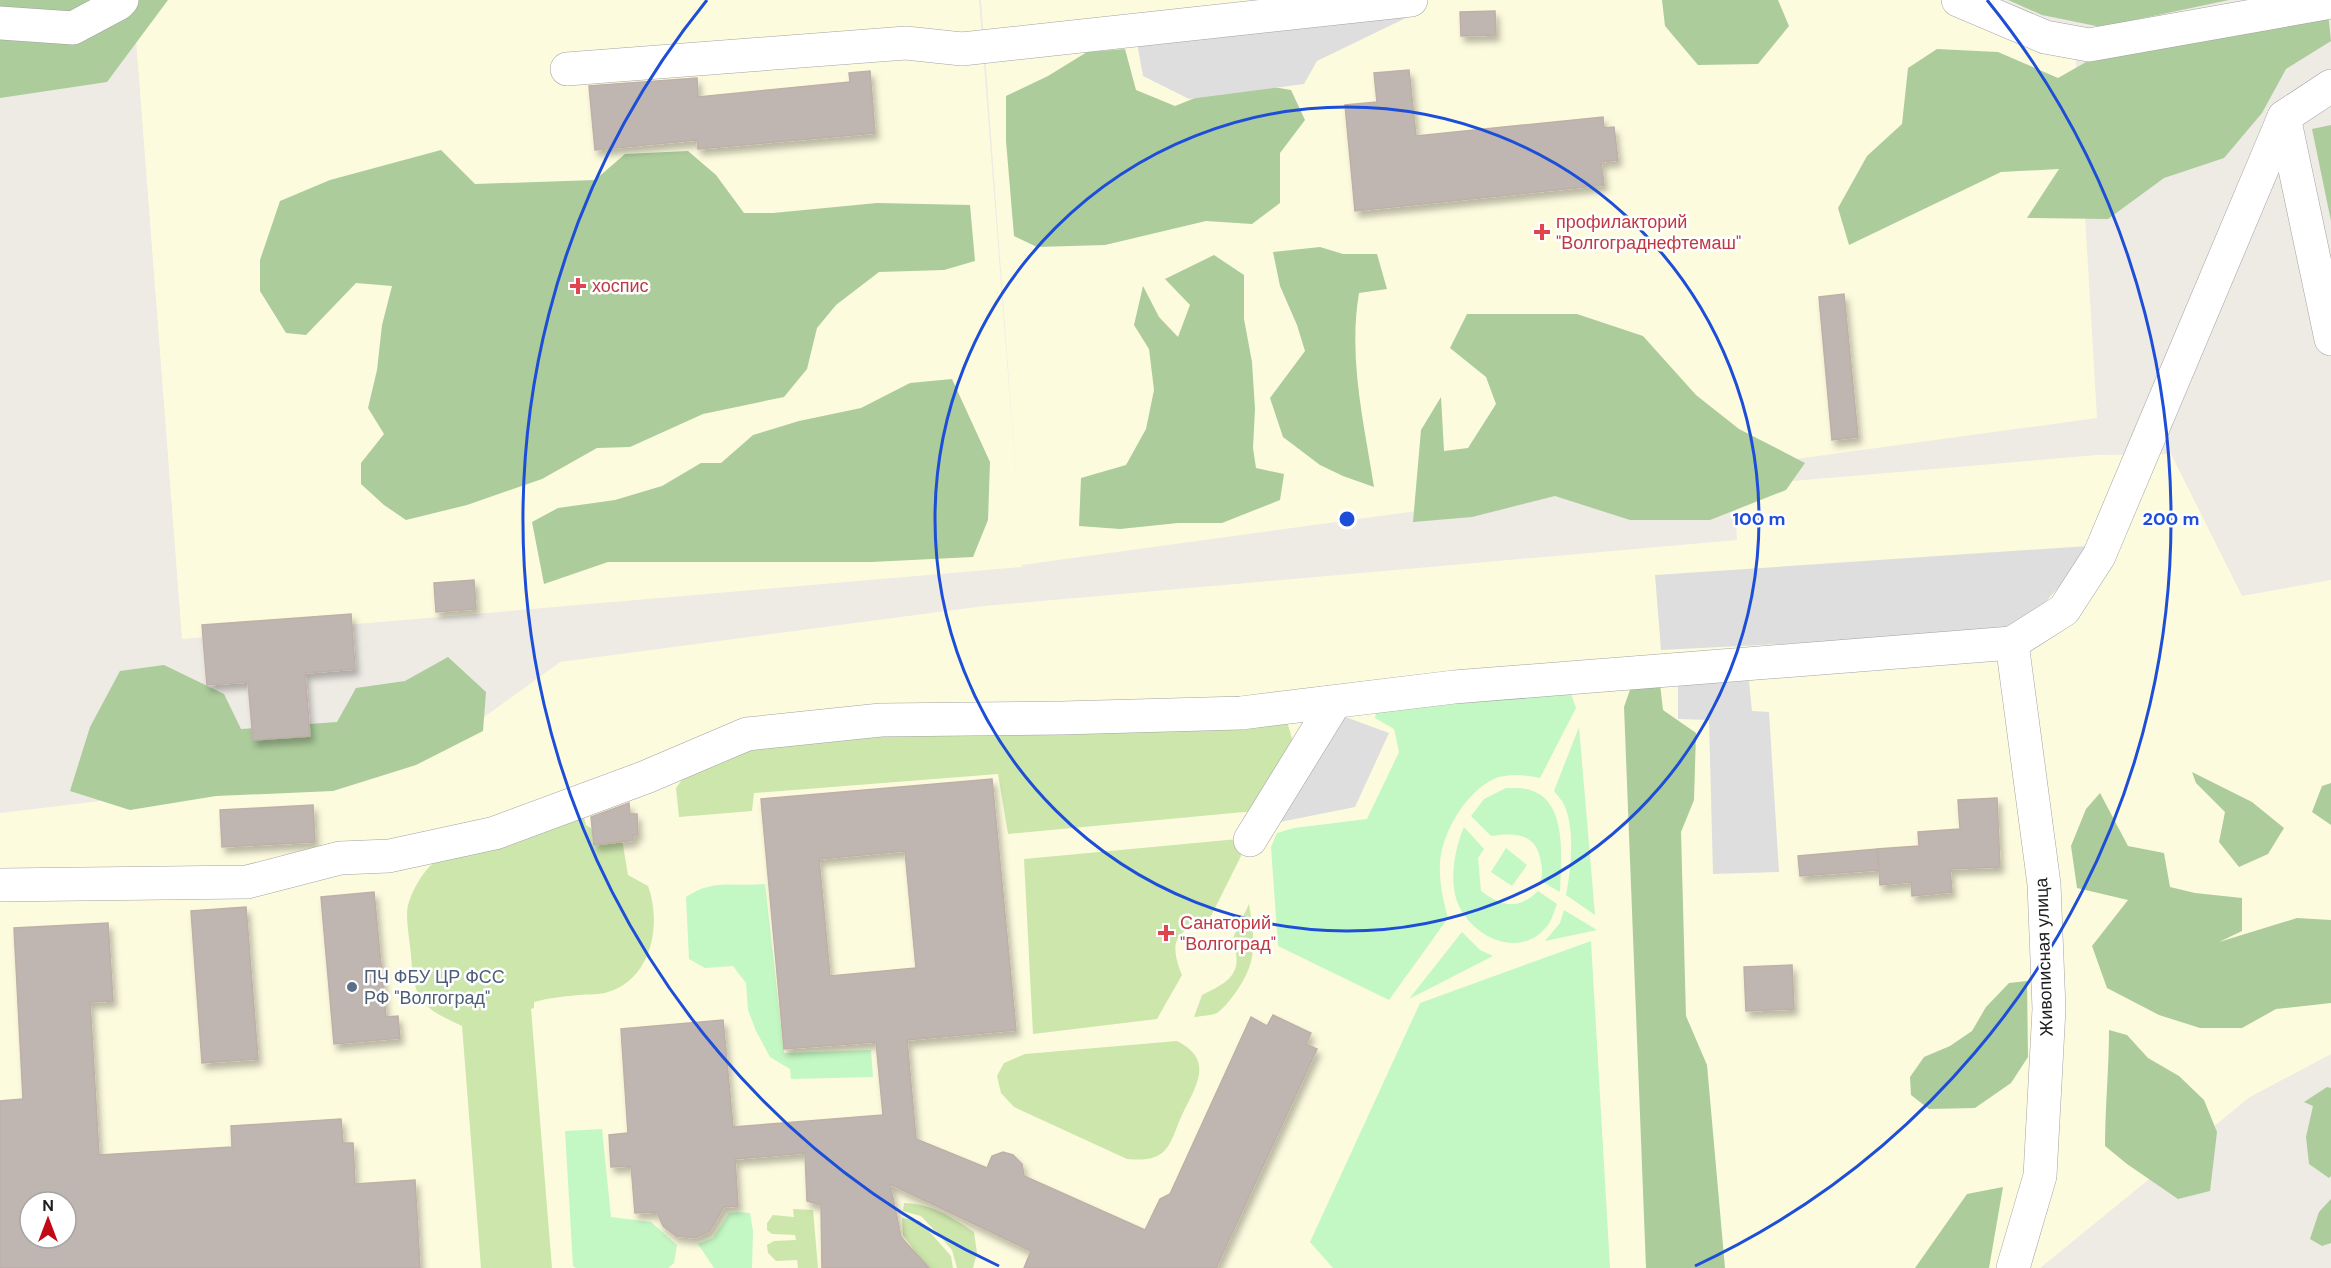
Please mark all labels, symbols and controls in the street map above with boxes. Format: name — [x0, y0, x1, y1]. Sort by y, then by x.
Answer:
place label: профилакторий "Волгограднефтемаш" — [1556, 210, 1741, 255]
marker: профилакторий "Волгограднефтемаш" — [1533, 223, 1551, 241]
place label: хоспис — [592, 274, 649, 298]
marker: хоспис — [569, 277, 587, 295]
text: 100 m — [1732, 507, 1786, 531]
text: 200 m — [2143, 507, 2199, 531]
centre of rings — [1337, 509, 1357, 529]
street label: Живописная улица — [2029, 876, 2059, 1037]
place label: Санаторий "Волгоград" — [1180, 911, 1276, 956]
marker: Санаторий "Волгоград" — [1157, 924, 1175, 942]
place label: ПЧ ФБУ ЦР ФСС РФ "Волгоград" — [364, 965, 505, 1010]
marker: ПЧ ФБУ ЦР ФСС РФ "Волгоград" — [345, 980, 359, 994]
north arrow — [18, 1190, 78, 1250]
text: N — [42, 1195, 54, 1216]

